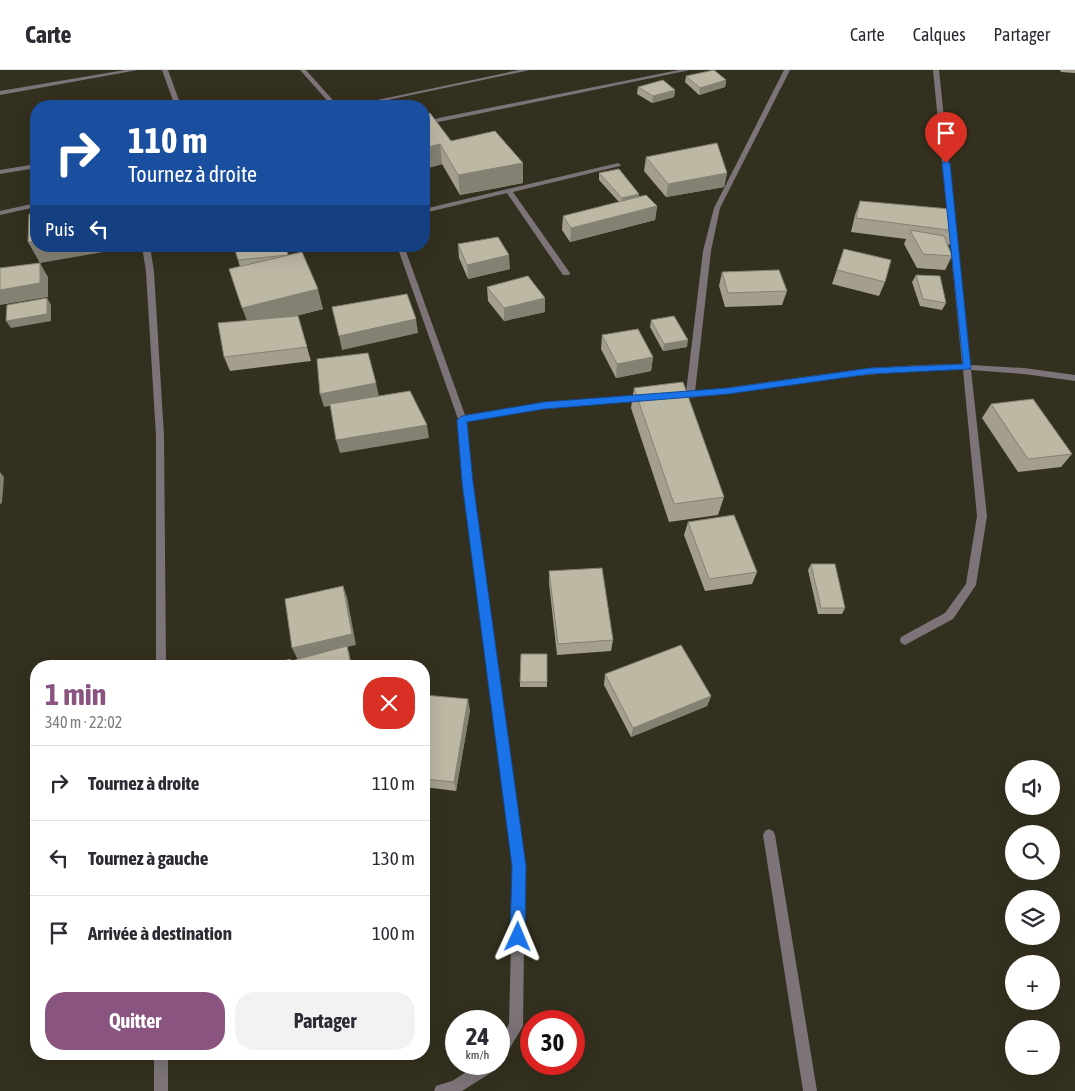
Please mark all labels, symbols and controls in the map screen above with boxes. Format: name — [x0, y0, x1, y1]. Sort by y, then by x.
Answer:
text: Carte — [25, 21, 71, 48]
text: Carte — [850, 24, 885, 45]
text: Calques — [913, 24, 966, 45]
text: Partager — [994, 24, 1050, 45]
pin — [925, 112, 967, 163]
icon: arrive — [932, 119, 960, 147]
icon: right — [45, 120, 110, 185]
text: 110 m — [128, 120, 207, 160]
text: Tournez à droite — [128, 161, 257, 187]
icon: left — [85, 215, 113, 243]
text: Puis — [45, 218, 75, 240]
text: 1 min — [45, 677, 106, 711]
button: close — [363, 677, 415, 729]
text: 340 m · 22:02 — [45, 713, 122, 731]
map controls — [1005, 760, 1060, 1075]
button: sound — [1005, 760, 1060, 815]
icon: right — [45, 769, 73, 797]
text: Tournez à droite — [88, 772, 199, 794]
text: 110 m — [372, 772, 415, 794]
button: search — [1005, 825, 1060, 880]
icon: left — [45, 844, 73, 872]
text: Tournez à gauche — [88, 847, 208, 869]
text: 130 m — [372, 847, 415, 869]
button: layers — [1005, 890, 1060, 945]
position arrow — [491, 910, 543, 962]
icon: arrive — [45, 919, 73, 947]
text: Arrivée à destination — [88, 922, 232, 944]
text: 100 m — [372, 922, 415, 944]
button: + — [1005, 955, 1060, 1010]
button: Quitter — [45, 992, 225, 1050]
button: Partager — [235, 992, 415, 1050]
speed limit sign: 30 — [520, 1010, 585, 1075]
button: − — [1005, 1020, 1060, 1075]
text: 24 — [466, 1022, 489, 1050]
text: km/h — [466, 1048, 489, 1062]

